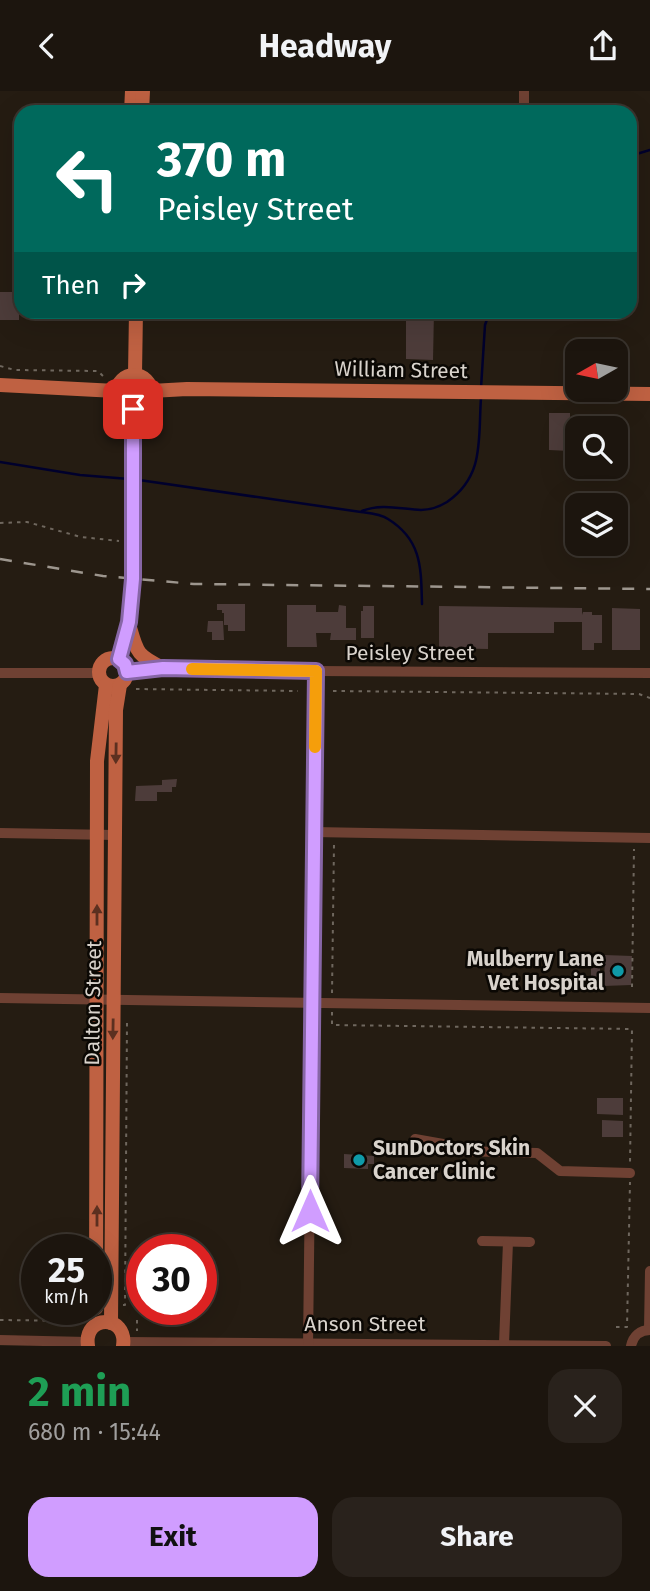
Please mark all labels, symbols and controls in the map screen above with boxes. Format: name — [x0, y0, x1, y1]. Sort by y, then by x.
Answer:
icon: back — [28, 27, 66, 65]
text: Headway — [259, 27, 391, 65]
icon: share — [584, 27, 622, 65]
text: 370 m — [157, 130, 286, 189]
icon: left — [42, 133, 133, 224]
text: Peisley Street — [157, 190, 354, 228]
icon: right — [114, 266, 152, 304]
text: Then — [42, 270, 100, 301]
north arrow — [565, 339, 628, 403]
map controls — [565, 339, 628, 556]
street label: William Street — [334, 356, 468, 384]
pin — [103, 379, 163, 439]
icon: arrive — [114, 390, 152, 428]
button: search — [565, 416, 628, 479]
button: layers — [565, 493, 628, 556]
street label: Peisley Street — [345, 640, 475, 666]
one-way arrow — [110, 742, 122, 764]
one-way arrow — [91, 903, 103, 925]
street label: Dalton Street — [79, 940, 107, 1066]
place label: Mulberry Lane Vet Hospital — [467, 946, 605, 996]
marker: Mulberry Lane Vet Hospital — [610, 963, 626, 979]
one-way arrow — [108, 1018, 119, 1040]
place label: SunDoctors Skin Cancer Clinic — [373, 1135, 530, 1185]
marker: SunDoctors Skin Cancer Clinic — [351, 1152, 367, 1168]
position arrow — [273, 1174, 347, 1248]
one-way arrow — [91, 1204, 103, 1226]
speed limit sign: 30 — [126, 1234, 217, 1325]
text: 25 — [48, 1249, 85, 1291]
text: km/h — [44, 1286, 89, 1308]
street label: Anson Street — [304, 1311, 426, 1337]
text: 2 min — [28, 1367, 131, 1417]
button: close — [548, 1369, 622, 1443]
text: 680 m · 15:44 — [28, 1418, 161, 1446]
button: Exit — [28, 1497, 318, 1577]
button: Share — [332, 1497, 622, 1577]

